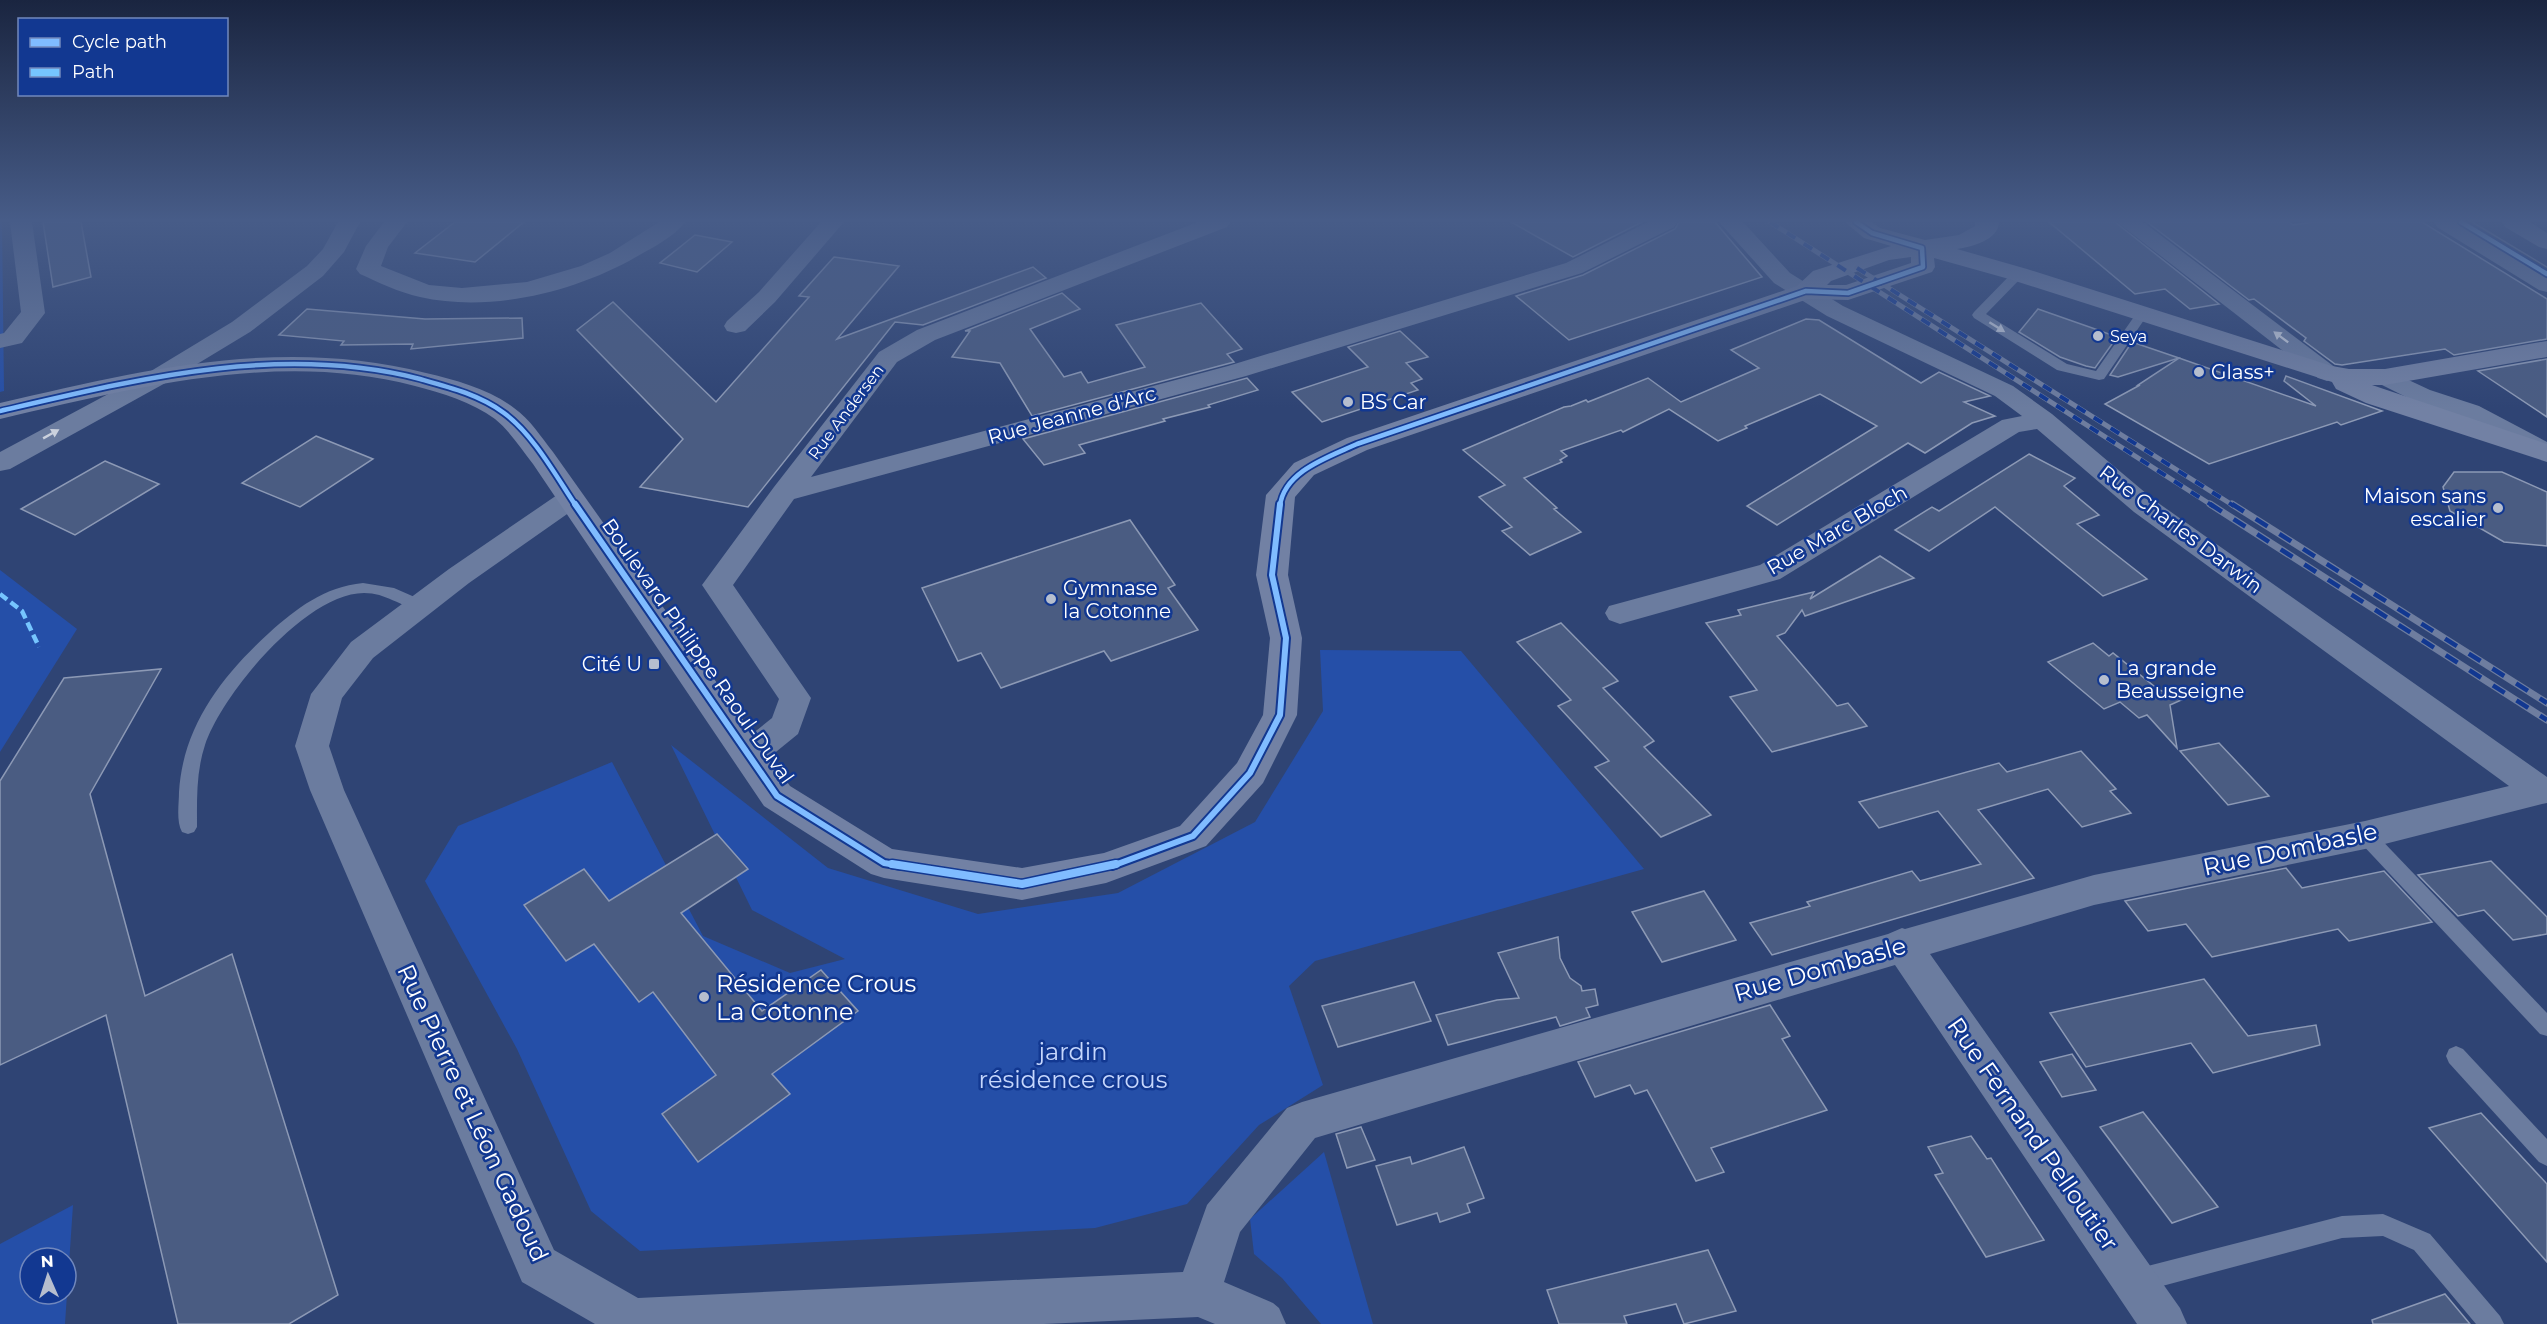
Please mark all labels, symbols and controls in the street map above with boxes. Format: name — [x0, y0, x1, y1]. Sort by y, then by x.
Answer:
legend — [18, 18, 228, 96]
text: Cycle path — [72, 31, 167, 53]
text: Path — [72, 61, 115, 83]
one-way arrow — [1989, 321, 2005, 332]
place label: Seya — [2110, 327, 2147, 346]
marker: Seya — [2091, 329, 2105, 343]
one-way arrow — [2274, 331, 2290, 343]
place label: Glass+ — [2211, 360, 2275, 384]
street label: Rue Andersen — [804, 361, 888, 463]
marker: Glass+ — [2192, 365, 2206, 379]
street label: Rue Jeanne d'Arc — [985, 381, 1159, 449]
place label: BS Car — [1360, 390, 1426, 414]
marker: BS Car — [1341, 395, 1355, 409]
one-way arrow — [43, 429, 60, 439]
street label: Rue Charles Darwin — [2095, 460, 2267, 598]
street label: Rue Marc Bloch — [1763, 480, 1911, 580]
place label: Maison sans escalier — [2364, 484, 2486, 531]
marker: Maison sans escalier — [2491, 501, 2505, 515]
street label: Boulevard Philippe Raoul-Duval — [597, 514, 799, 788]
place label: Gymnase la Cotonne — [1063, 576, 1171, 623]
marker: Gymnase la Cotonne — [1044, 592, 1058, 606]
place label: Cité U — [582, 652, 642, 676]
place label: La grande Beausseigne — [2116, 656, 2244, 703]
marker: Cité U — [647, 657, 661, 671]
marker: La grande Beausseigne — [2097, 673, 2111, 687]
street label: Rue Dombasle — [2200, 816, 2380, 882]
street label: Rue Dombasle — [1731, 931, 1909, 1007]
street label: Rue Pierre et Léon Gadoud — [391, 960, 555, 1266]
place label: Résidence Crous La Cotonne — [716, 969, 916, 1026]
marker: Résidence Crous La Cotonne — [697, 990, 711, 1004]
street label: Rue Fernand Pelloutier — [1941, 1012, 2125, 1256]
park label: jardin résidence crous — [979, 1037, 1167, 1094]
north arrow — [18, 1246, 78, 1306]
text: N — [40, 1252, 54, 1271]

